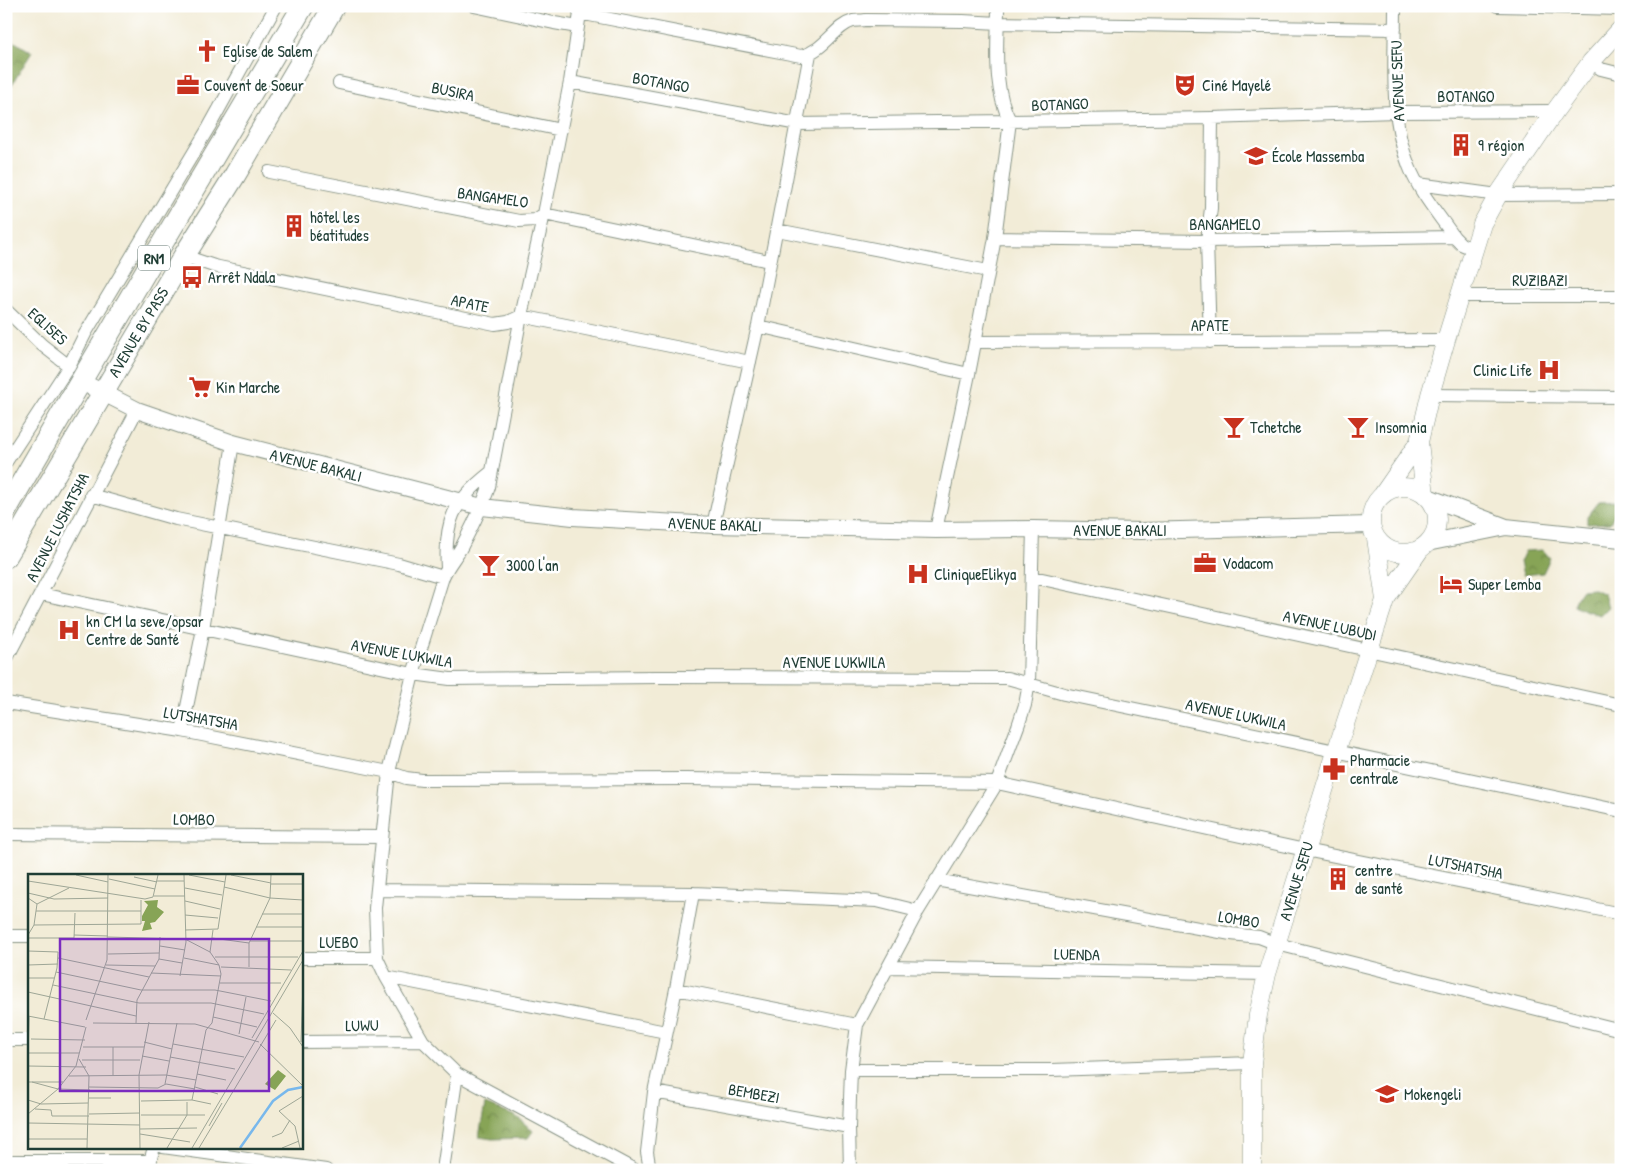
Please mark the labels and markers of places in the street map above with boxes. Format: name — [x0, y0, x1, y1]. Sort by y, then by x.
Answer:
church icon: Eglise de Salem — [194, 38, 220, 64]
place label: Eglise de Salem — [223, 40, 313, 62]
office icon: Couvent de Soeur — [175, 72, 201, 98]
theatre icon: Ciné Mayelé — [1172, 72, 1198, 98]
place label: Couvent de Soeur — [204, 74, 304, 96]
place label: Ciné Mayelé — [1202, 74, 1272, 96]
building icon: 9 région — [1448, 132, 1474, 158]
place label: 9 région — [1478, 134, 1524, 156]
school or university icon: École Massemba — [1243, 143, 1269, 169]
place label: École Massemba — [1272, 145, 1364, 167]
place label: hôtel les béatitudes — [310, 206, 369, 246]
building icon: hôtel les béatitudes — [281, 213, 307, 239]
bus stop icon: Arrêt Ndala — [179, 264, 205, 290]
place label: Arrêt Ndala — [208, 266, 275, 288]
hospital icon: Clinic Life — [1536, 357, 1562, 383]
place label: Clinic Life — [1473, 359, 1533, 381]
supermarket icon: Kin Marche — [187, 374, 213, 400]
place label: Kin Marche — [216, 376, 281, 398]
bar icon: Tchetche — [1221, 414, 1247, 440]
bar icon: Insomnia — [1345, 414, 1371, 440]
place label: Tchetche — [1250, 416, 1302, 438]
place label: Insomnia — [1375, 416, 1427, 438]
office icon: Vodacom — [1192, 550, 1218, 576]
bar icon: 3000 l'an — [476, 552, 502, 578]
place label: Vodacom — [1222, 552, 1274, 574]
place label: 3000 l'an — [506, 554, 559, 576]
hospital icon: CliniqueElikya — [905, 561, 931, 587]
place label: CliniqueElikya — [934, 563, 1016, 585]
hotel icon: Super Lemba — [1438, 571, 1464, 597]
place label: Super Lemba — [1468, 573, 1541, 595]
place label: kn CM la seve/opsar Centre de Santé — [86, 610, 204, 650]
hospital icon: kn CM la seve/opsar Centre de Santé — [56, 617, 82, 643]
place label: Pharmacie centrale — [1350, 749, 1411, 789]
pharmacy icon: Pharmacie centrale — [1321, 756, 1347, 782]
place label: centre de santé — [1355, 859, 1403, 899]
building icon: centre de santé — [1325, 866, 1351, 892]
school or university icon: Mokengeli — [1374, 1081, 1400, 1107]
place label: Mokengeli — [1404, 1083, 1462, 1105]

